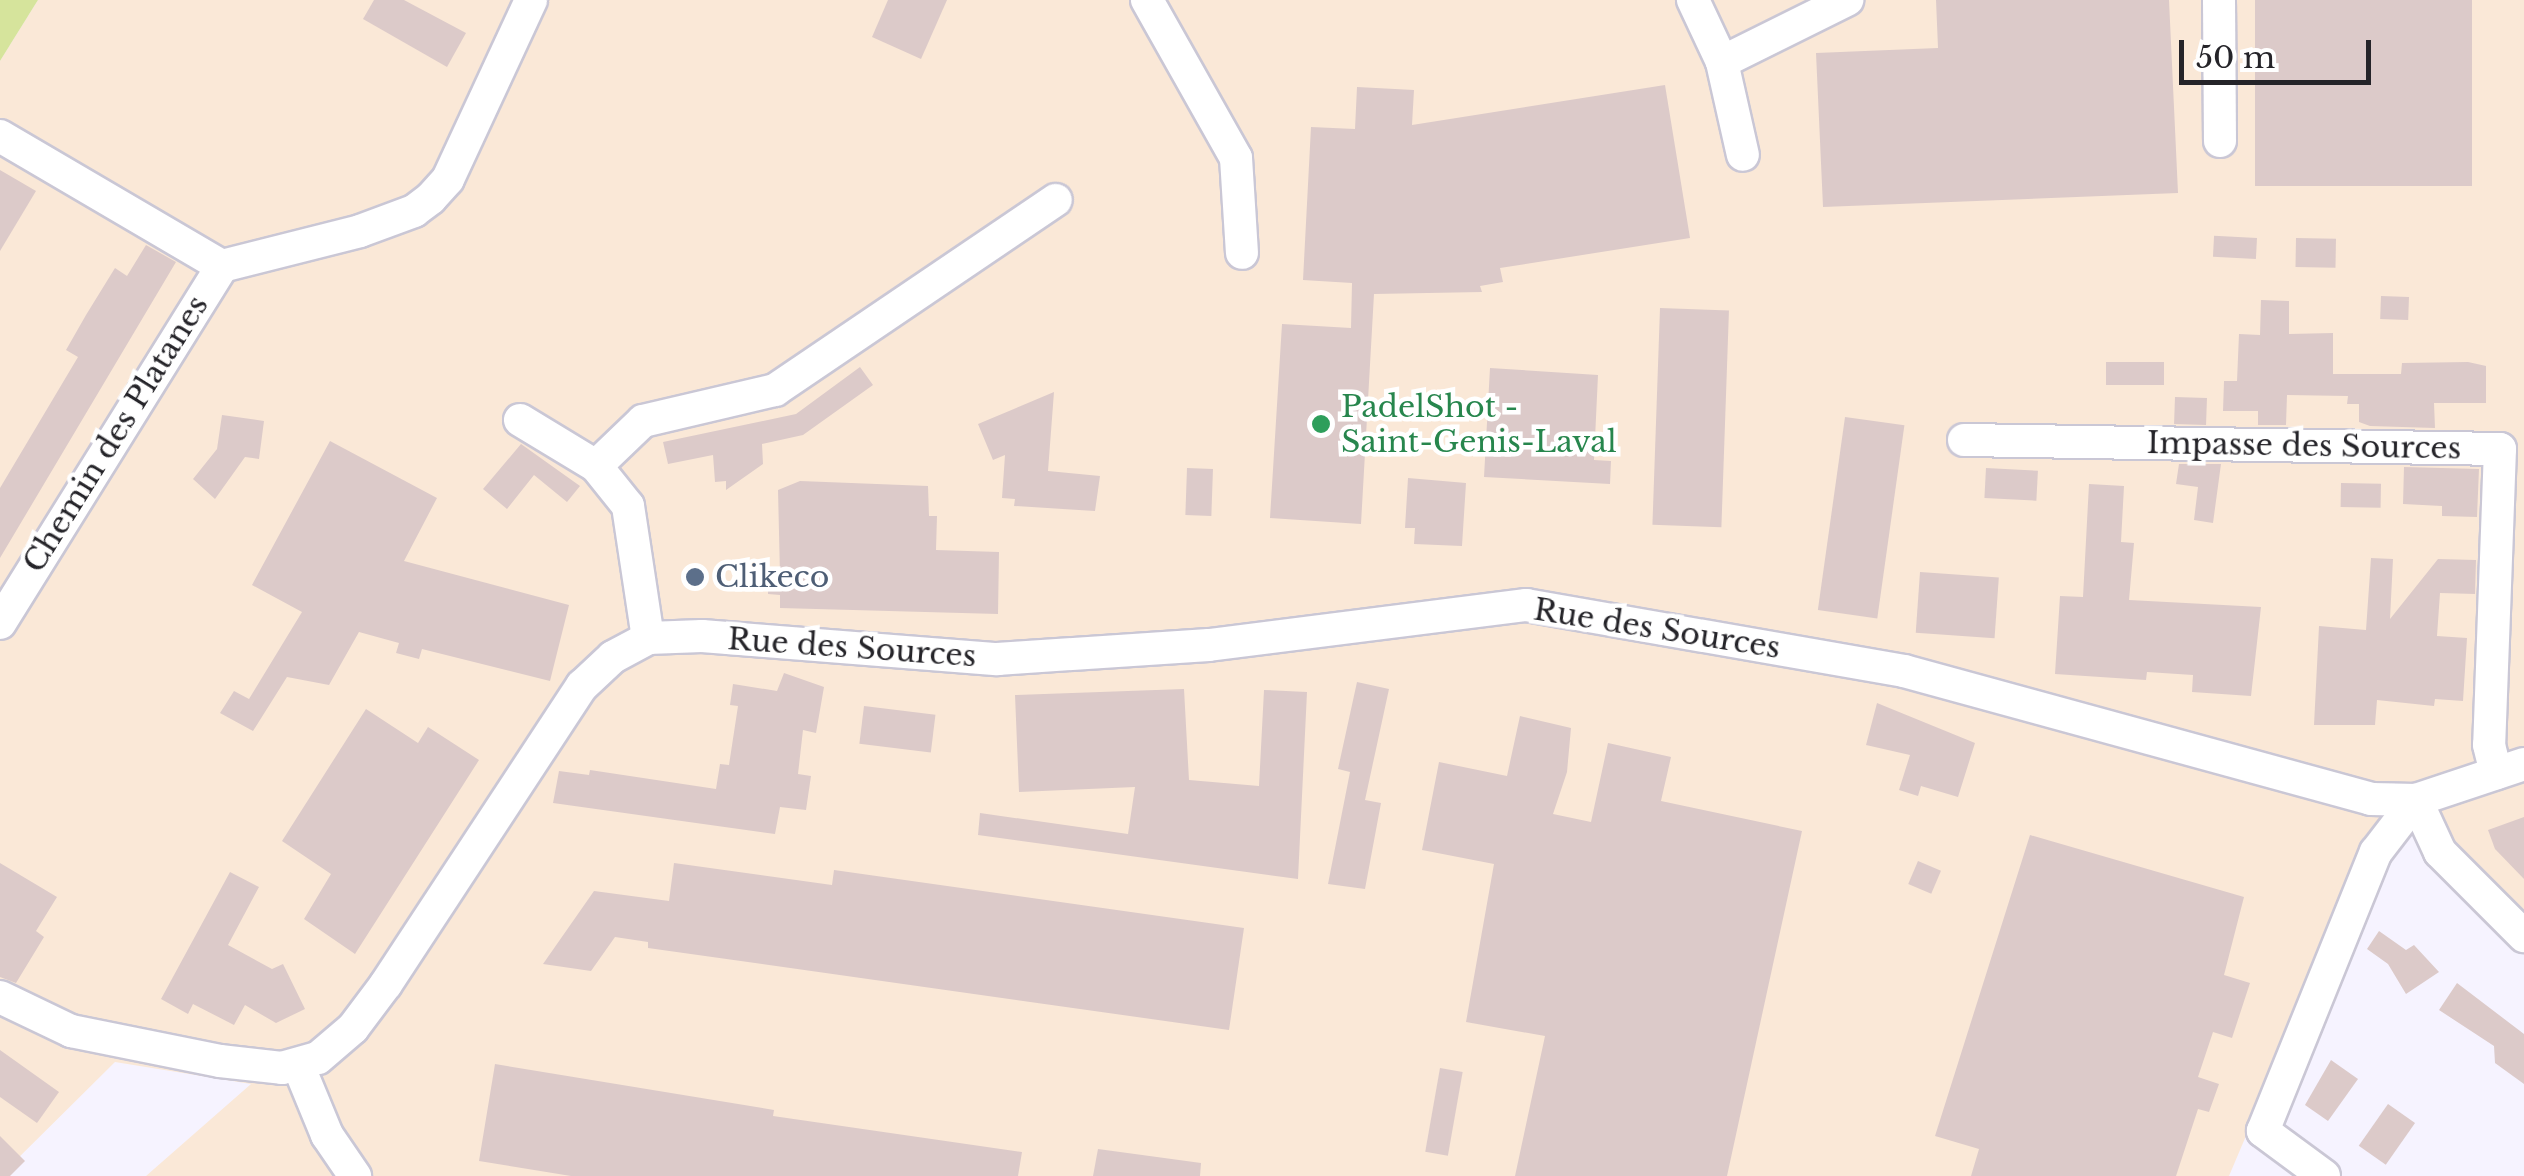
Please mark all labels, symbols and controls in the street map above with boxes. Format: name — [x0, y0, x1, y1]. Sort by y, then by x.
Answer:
scale bar — [2184, 20, 2376, 82]
text: 50 m — [2196, 39, 2275, 76]
street label: Chemin des Platanes — [16, 289, 216, 579]
place label: PadelShot - Saint-Genis-Laval — [1341, 389, 1617, 460]
marker: PadelShot - Saint-Genis-Laval — [1310, 413, 1332, 435]
street label: Impasse des Sources — [2147, 425, 2461, 467]
place label: Clikeco — [715, 559, 829, 595]
marker: Clikeco — [684, 566, 706, 588]
street label: Rue des Sources — [1531, 592, 1783, 666]
street label: Rue des Sources — [726, 621, 978, 675]

